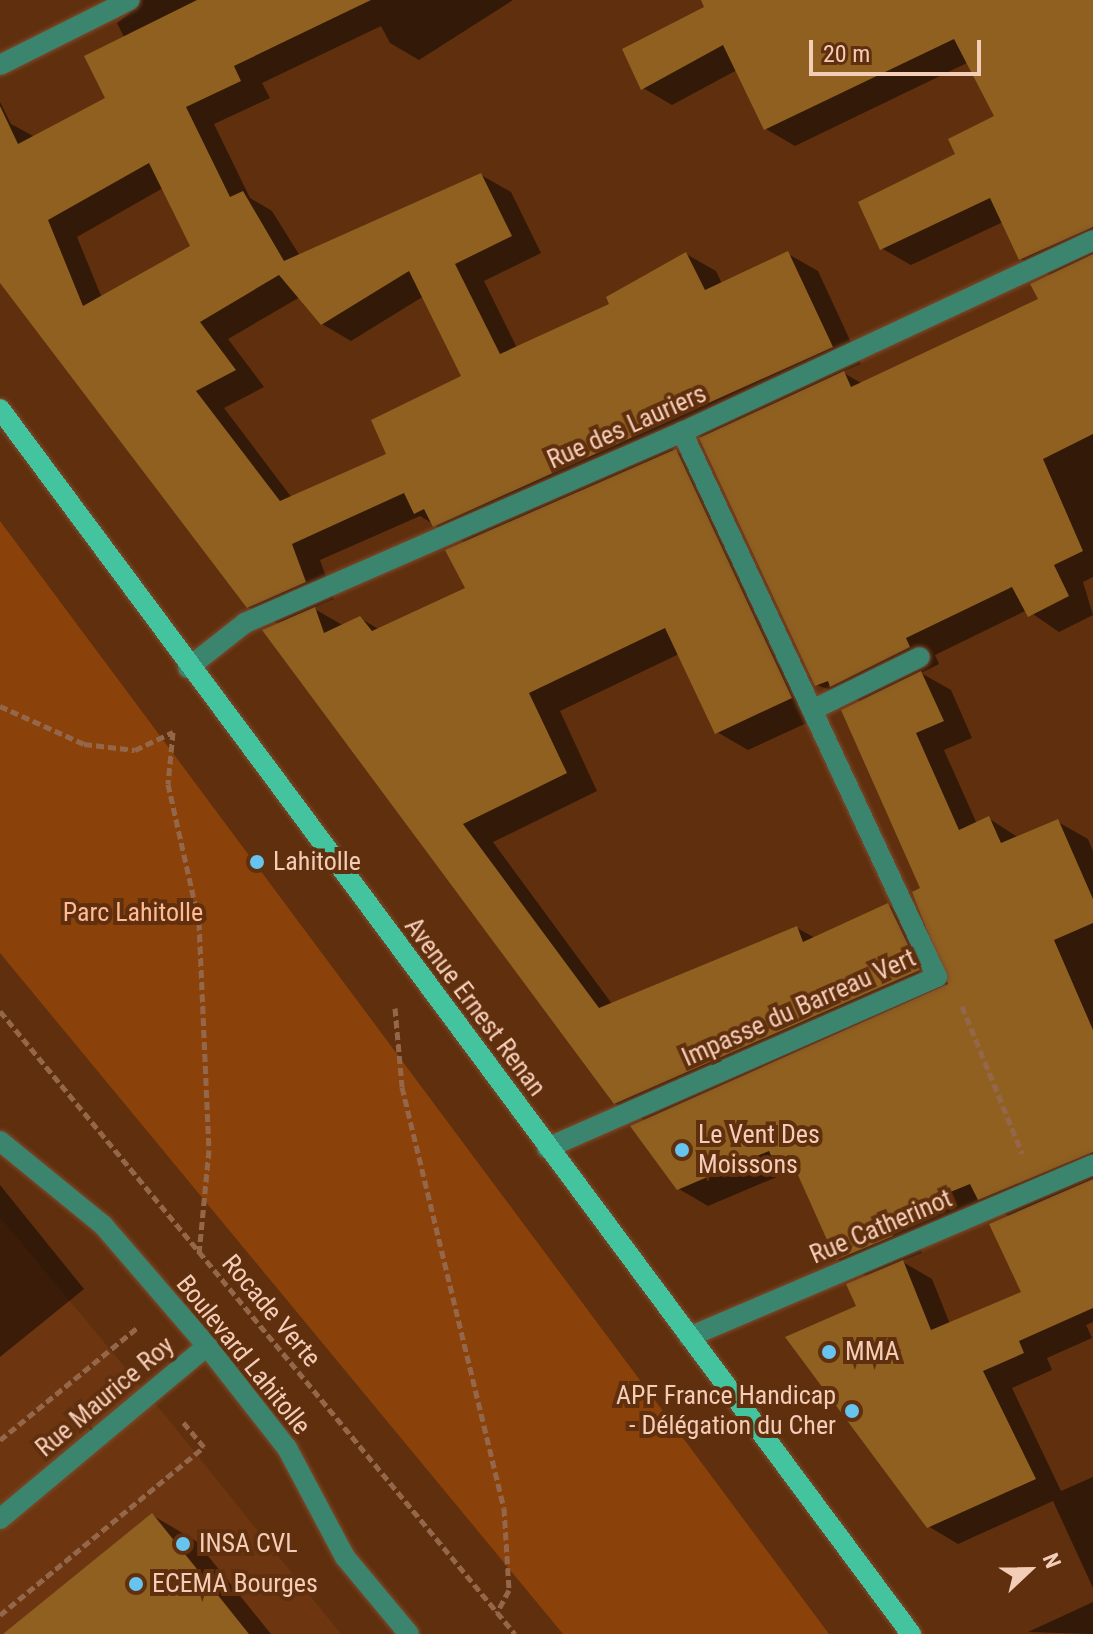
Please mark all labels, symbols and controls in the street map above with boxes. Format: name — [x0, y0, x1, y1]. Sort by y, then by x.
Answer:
scale bar — [813, 24, 985, 74]
text: 20 m — [823, 40, 870, 68]
street label: Rue des Lauriers — [543, 378, 711, 476]
place label: Lahitolle — [273, 846, 361, 878]
marker: Lahitolle — [248, 853, 266, 871]
park label: Parc Lahitolle — [63, 897, 203, 929]
street label: Avenue Ernest Renan — [398, 912, 552, 1102]
street label: Impasse du Barreau Vert — [677, 942, 921, 1074]
place label: Le Vent Des Moissons — [698, 1119, 820, 1180]
marker: Le Vent Des Moissons — [673, 1141, 691, 1159]
street label: Rue Catherinot — [805, 1183, 957, 1271]
street label: Rocade Verte — [215, 1248, 327, 1374]
street label: Boulevard Lahitolle — [169, 1269, 317, 1441]
street label: Rue Maurice Roy — [30, 1330, 180, 1464]
place label: MMA — [845, 1336, 900, 1368]
marker: MMA — [820, 1343, 838, 1361]
place label: APF France Handicap - Délégation du Cher — [616, 1380, 836, 1442]
marker: APF France Handicap - Délégation du Cher — [843, 1402, 861, 1420]
place label: INSA CVL — [199, 1528, 298, 1560]
north arrow — [989, 1530, 1069, 1610]
marker: INSA CVL — [174, 1535, 192, 1553]
text: N — [1038, 1550, 1066, 1572]
place label: ECEMA Bourges — [152, 1568, 318, 1600]
marker: ECEMA Bourges — [127, 1575, 145, 1593]

